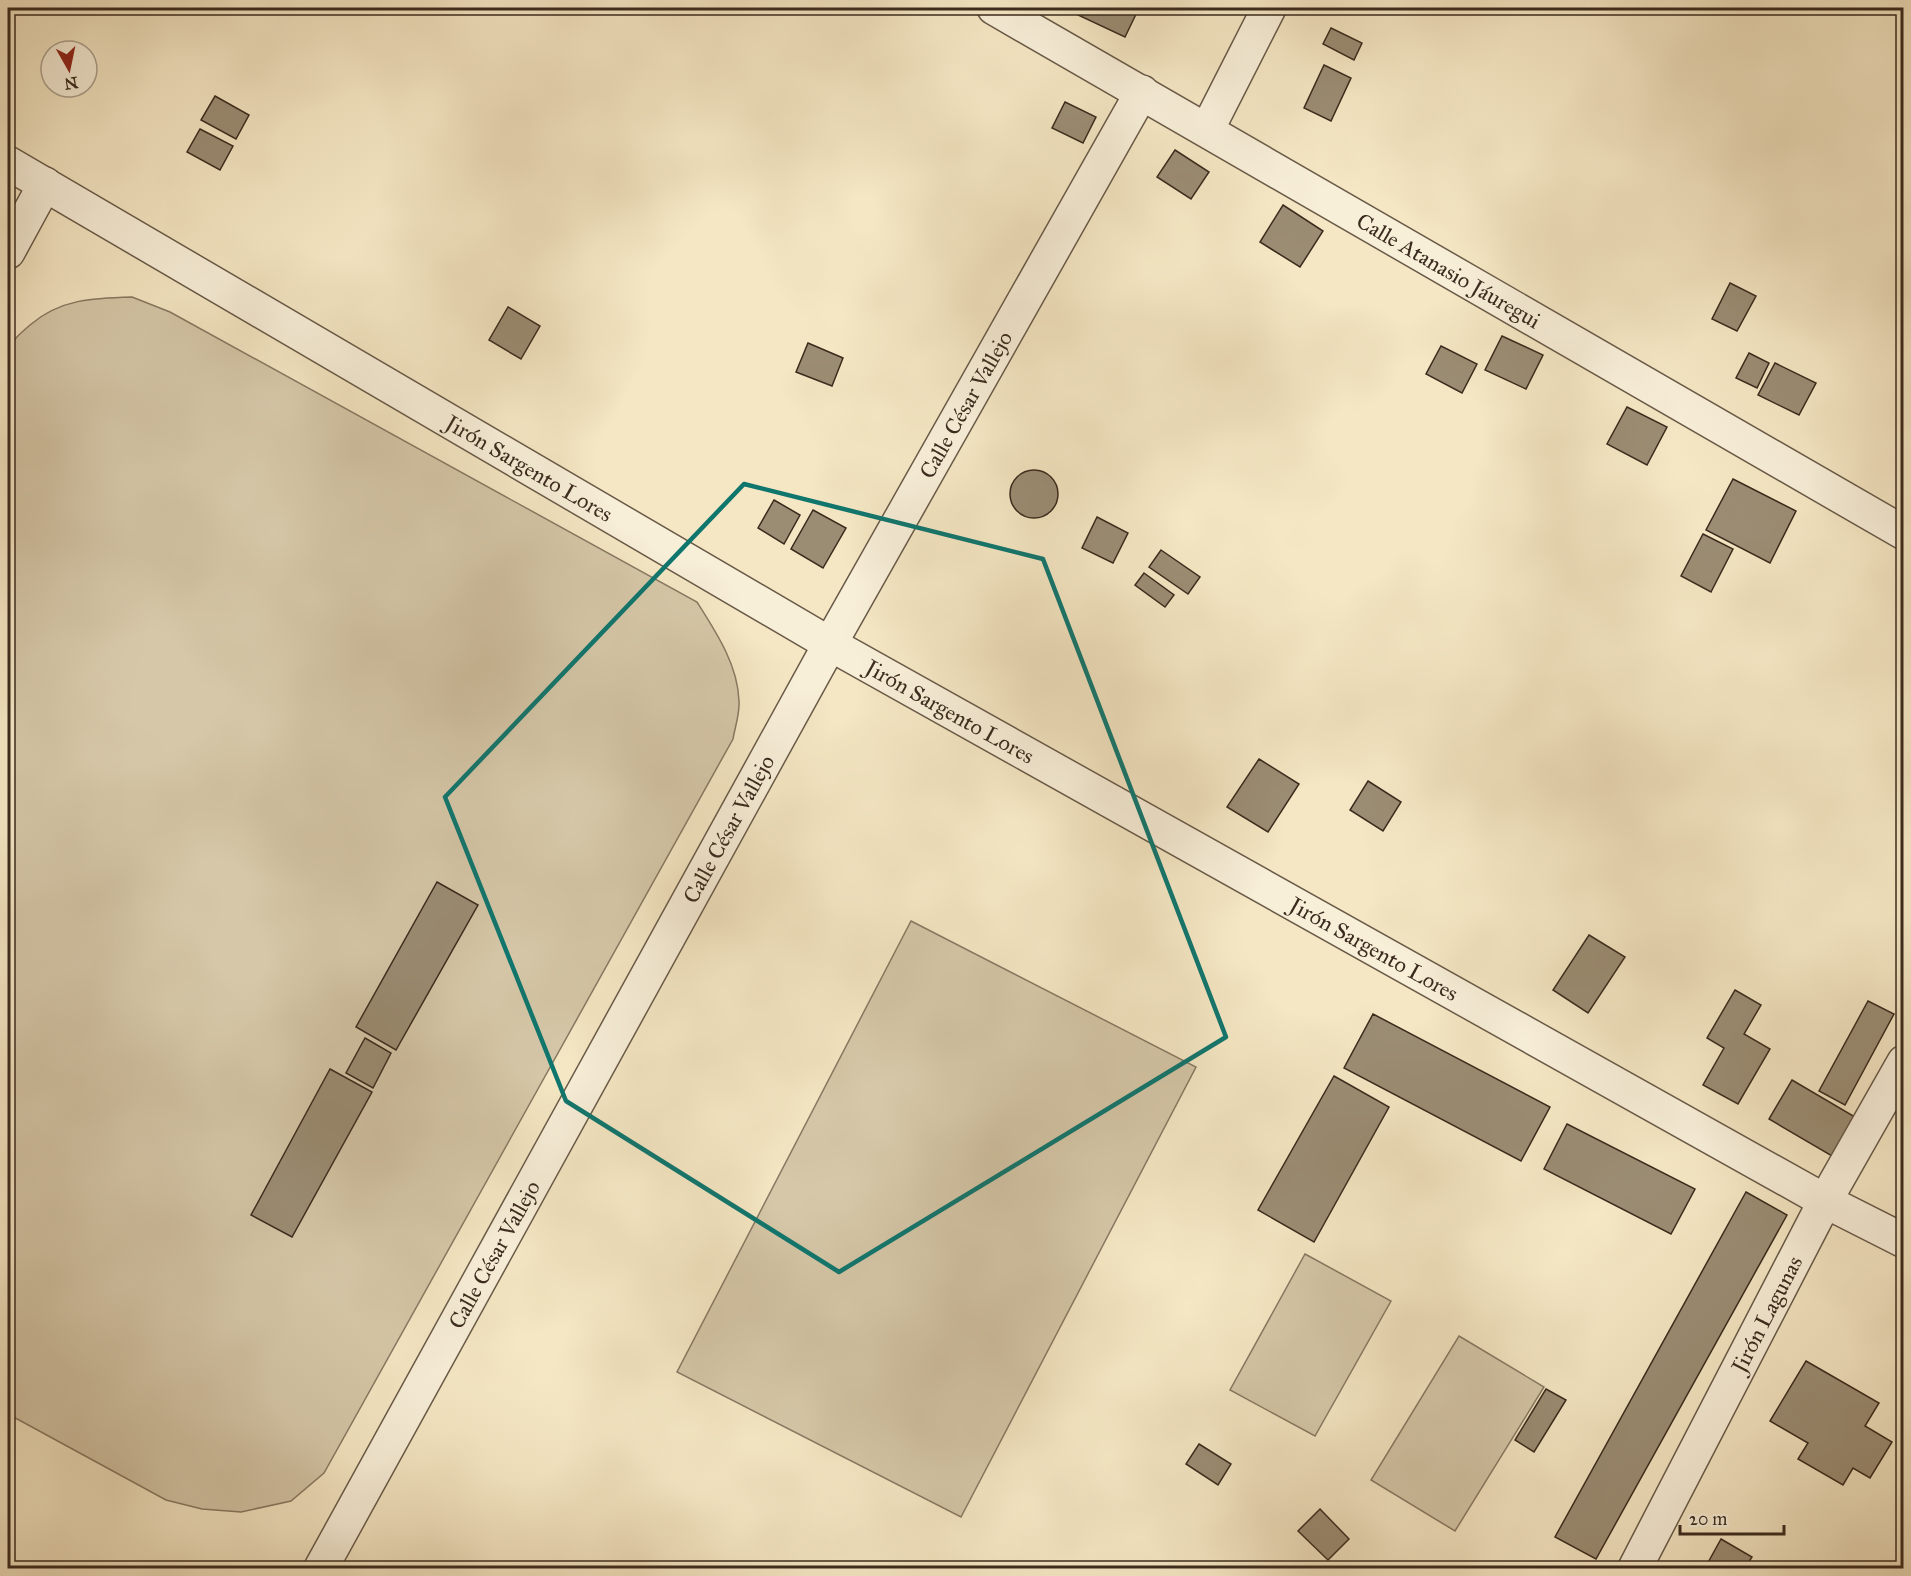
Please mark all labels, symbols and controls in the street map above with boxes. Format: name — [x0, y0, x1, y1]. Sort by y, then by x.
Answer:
north arrow — [39, 39, 99, 99]
text: N — [63, 73, 79, 94]
street label: Calle Atanasio Jáuregui — [1352, 207, 1546, 334]
street label: Calle César Vallejo — [913, 326, 1018, 483]
street label: Jirón Sargento Lores — [439, 408, 618, 527]
street label: Jirón Sargento Lores — [859, 652, 1039, 769]
street label: Calle César Vallejo — [677, 750, 780, 908]
street label: Jirón Sargento Lores — [1283, 890, 1463, 1007]
street label: Calle César Vallejo — [442, 1176, 545, 1333]
street label: Jirón Lagunas — [1724, 1251, 1808, 1379]
scale bar — [1680, 1498, 1784, 1536]
text: 20 m — [1689, 1508, 1727, 1530]

